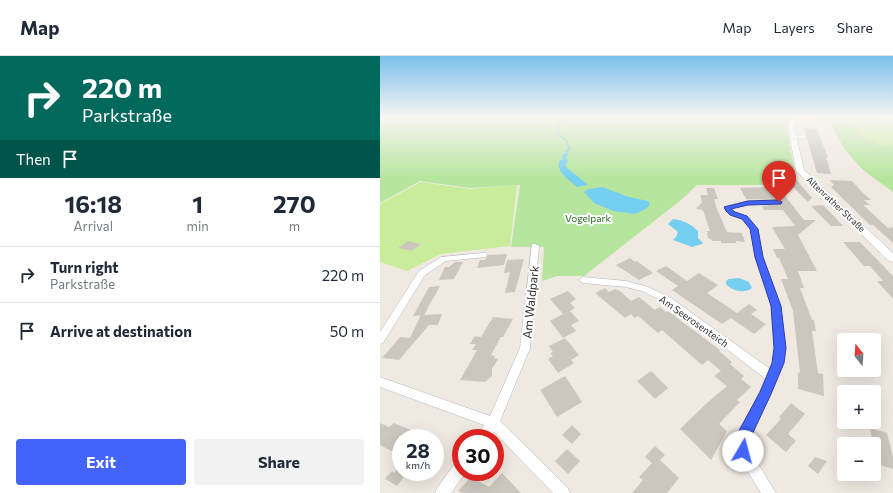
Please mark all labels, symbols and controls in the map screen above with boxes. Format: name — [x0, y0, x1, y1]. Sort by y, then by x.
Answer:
text: Map — [20, 16, 59, 39]
text: Map — [723, 19, 751, 36]
text: Layers — [773, 19, 815, 36]
text: Share — [837, 19, 873, 36]
text: 220 m — [82, 70, 162, 104]
icon: right — [16, 72, 68, 124]
text: Parkstraße — [82, 104, 172, 126]
icon: arrive — [59, 148, 81, 170]
text: Then — [16, 150, 51, 168]
pin — [762, 161, 796, 202]
icon: arrive — [768, 167, 790, 189]
street label: Altenrather Straße — [804, 174, 868, 234]
text: 16:18 — [64, 189, 122, 218]
text: 1 — [192, 189, 203, 218]
text: 270 — [273, 189, 316, 218]
park label: Vogelpark — [565, 212, 611, 224]
text: Arrival — [74, 218, 113, 234]
text: min — [187, 218, 209, 234]
text: m — [289, 218, 300, 234]
text: Turn right — [50, 258, 119, 276]
icon: right — [16, 264, 38, 286]
street label: Am Waldpark — [519, 264, 541, 339]
text: 220 m — [322, 266, 364, 284]
text: Parkstraße — [50, 276, 115, 292]
street label: Am Seerosenteich — [657, 293, 731, 349]
icon: arrive — [16, 320, 38, 342]
text: Arrive at destination — [50, 322, 192, 340]
text: 50 m — [330, 322, 364, 340]
north arrow — [837, 333, 881, 377]
map controls — [837, 333, 881, 481]
button: + — [837, 385, 881, 429]
speed limit sign: 30 — [452, 429, 504, 481]
position arrow — [722, 430, 764, 472]
button: − — [837, 437, 881, 481]
text: 28 — [406, 438, 430, 462]
button: Exit — [16, 439, 186, 485]
button: Share — [194, 439, 364, 485]
text: km/h — [406, 459, 430, 471]

